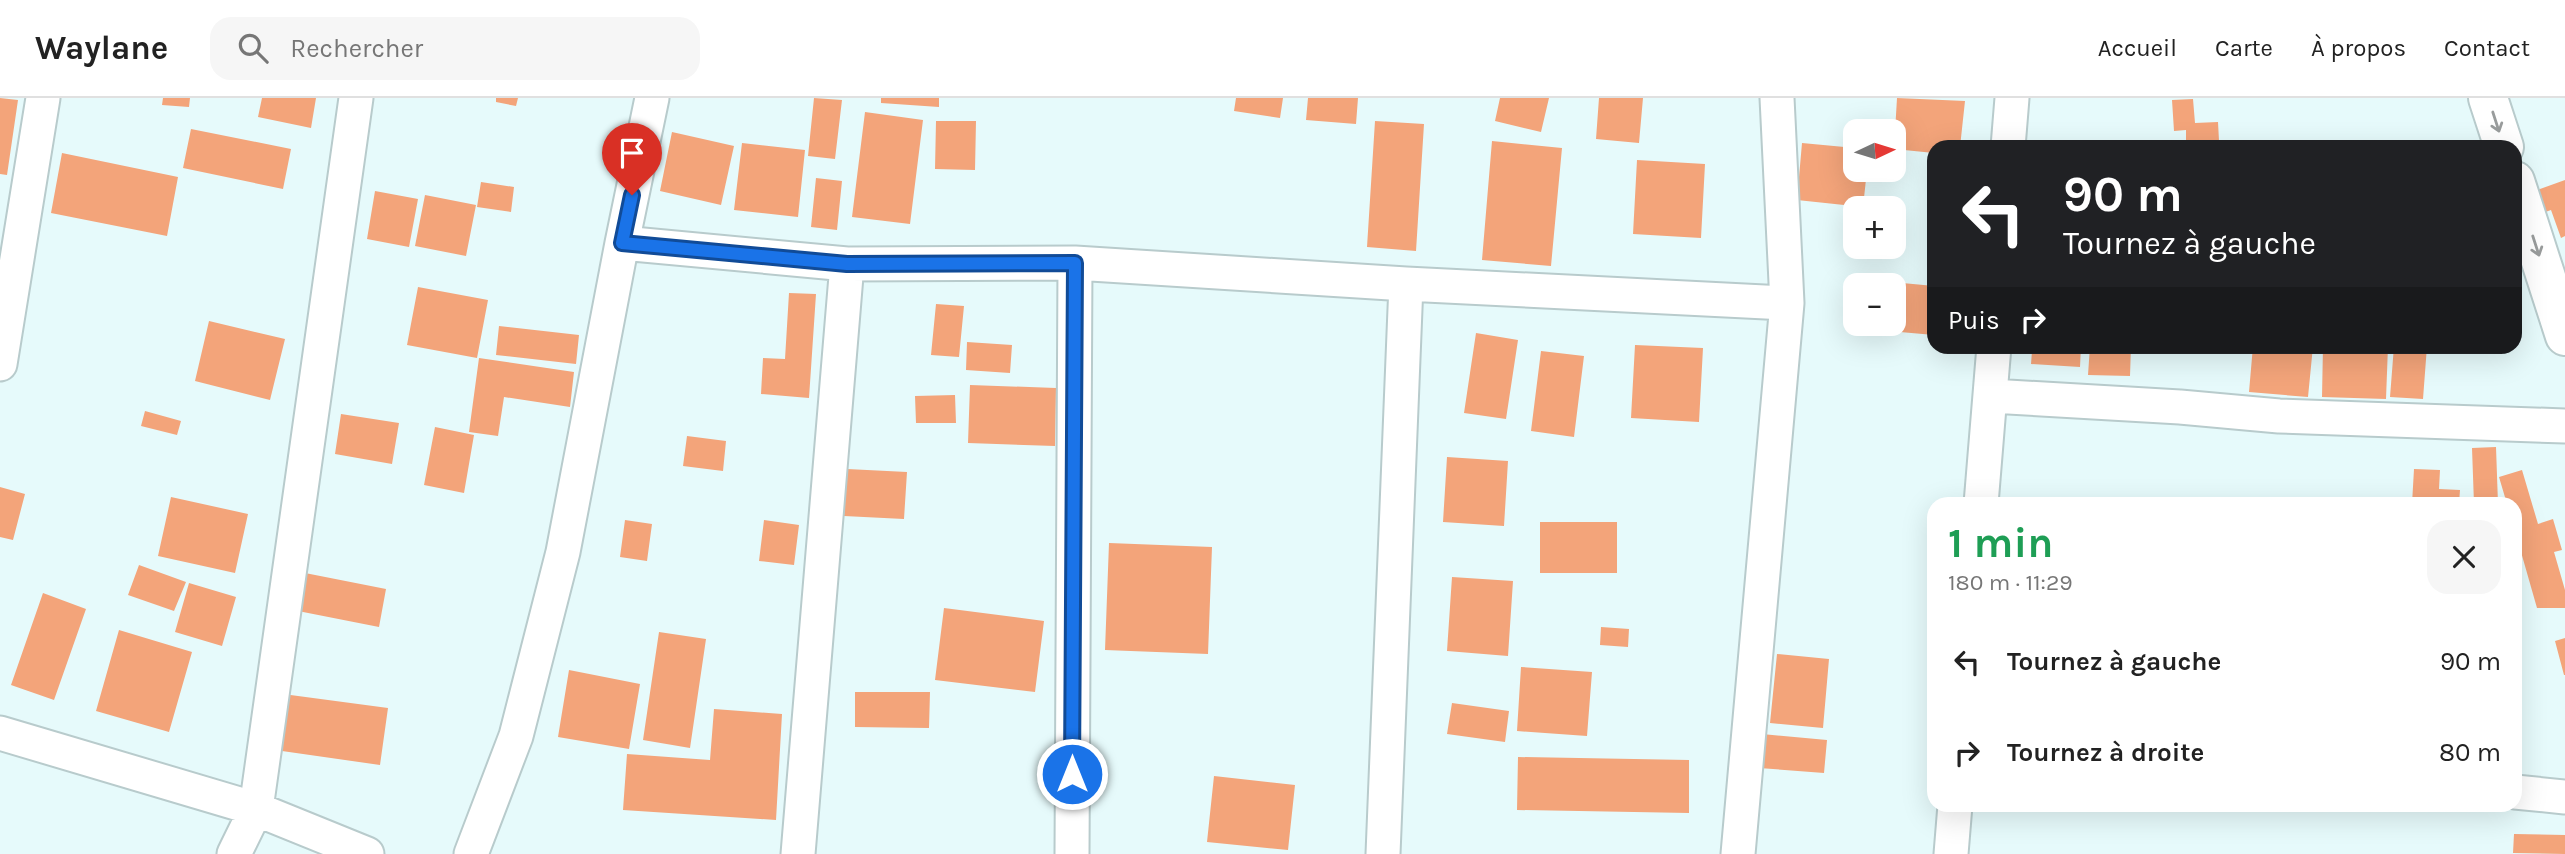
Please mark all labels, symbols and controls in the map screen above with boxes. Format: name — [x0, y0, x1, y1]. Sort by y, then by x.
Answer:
search box — [210, 17, 700, 80]
text: Waylane — [35, 29, 168, 67]
icon: search — [234, 29, 272, 67]
text: Rechercher — [290, 33, 423, 64]
text: Accueil — [2098, 34, 2177, 62]
text: Carte — [2215, 34, 2273, 62]
text: À propos — [2311, 34, 2406, 62]
text: Contact — [2444, 34, 2530, 62]
one-way arrow — [2491, 111, 2503, 133]
north arrow — [1843, 119, 1906, 182]
map controls — [1843, 119, 1906, 336]
pin — [602, 123, 662, 195]
icon: arrive — [613, 134, 651, 172]
text: 90 m — [2063, 166, 2183, 223]
icon: left — [1948, 168, 2039, 259]
button: + — [1843, 196, 1906, 259]
text: Tournez à gauche — [2063, 225, 2316, 262]
one-way arrow — [2531, 234, 2543, 256]
button: − — [1843, 273, 1906, 336]
icon: right — [2014, 301, 2052, 339]
text: Puis — [1948, 305, 2000, 336]
text: 1 min — [1948, 518, 2053, 568]
button: close — [2427, 520, 2501, 594]
text: 180 m · 11:29 — [1948, 569, 2073, 596]
icon: left — [1948, 643, 1986, 681]
text: Tournez à gauche — [2007, 646, 2221, 677]
text: 90 m — [2440, 646, 2501, 677]
icon: right — [1948, 734, 1986, 772]
position arrow — [1035, 737, 1109, 811]
text: Tournez à droite — [2007, 737, 2204, 768]
text: 80 m — [2439, 737, 2501, 768]

